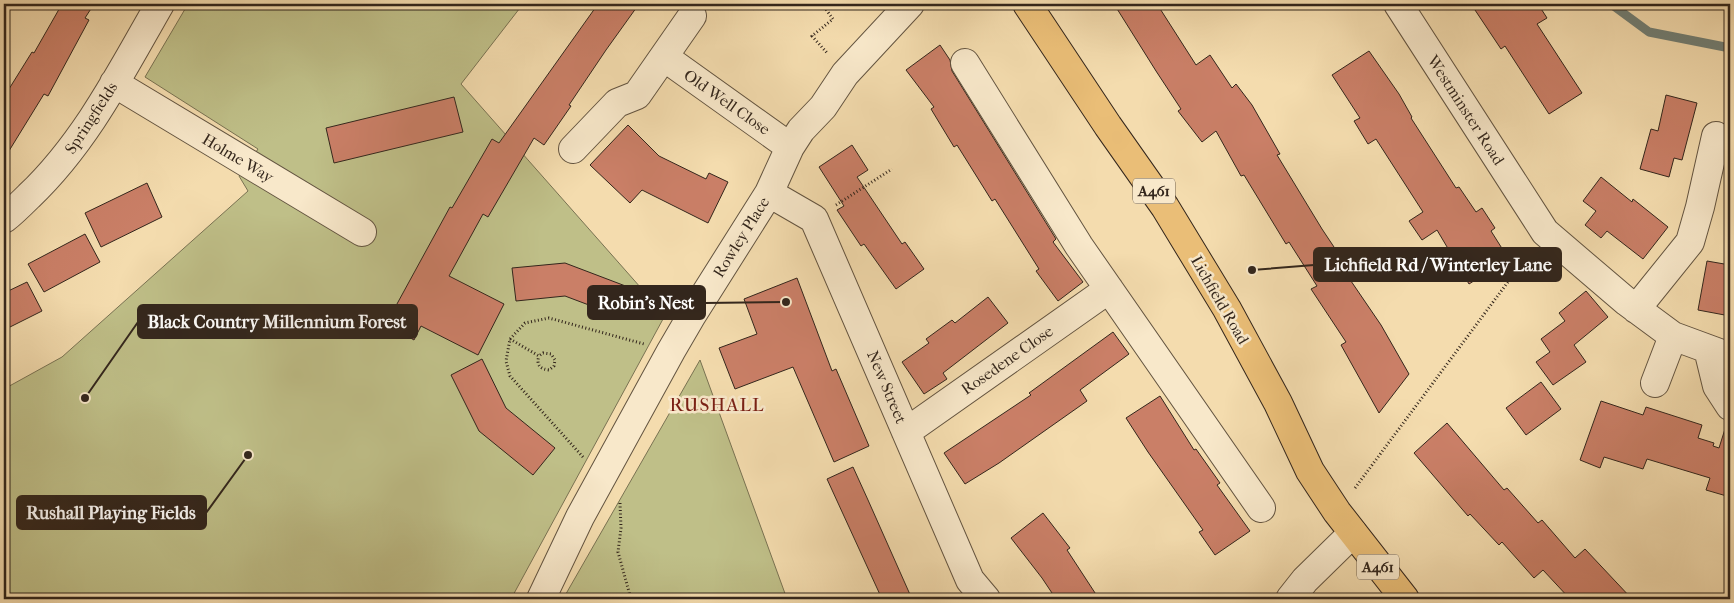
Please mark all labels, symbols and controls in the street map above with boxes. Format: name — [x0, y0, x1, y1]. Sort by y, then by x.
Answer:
street label: Westminster Road — [1423, 51, 1509, 169]
street label: Old Well Close — [680, 65, 774, 139]
street label: Springfields — [61, 78, 121, 158]
street label: Holme Way — [199, 129, 277, 187]
road number: A461 — [1133, 178, 1175, 204]
street label: Rowley Place — [709, 193, 773, 281]
callout: Lichfield Rd / Winterley Lane — [1314, 248, 1561, 281]
street label: Lichfield Road — [1187, 252, 1253, 348]
text: Lichfield Rd / Winterley Lane — [1324, 255, 1552, 276]
callout: Robin's Nest — [588, 286, 705, 319]
text: Robin's Nest — [598, 293, 695, 314]
callout: Black Country Millennium Forest — [138, 305, 417, 338]
text: Black Country Millennium Forest — [148, 312, 407, 333]
street label: Rosedene Close — [958, 321, 1057, 399]
street label: New Street — [863, 348, 911, 427]
district label: RUSHALL — [670, 394, 764, 416]
callout: Rushall Playing Fields — [17, 496, 206, 529]
text: Rushall Playing Fields — [26, 503, 196, 524]
road number: A461 — [1357, 554, 1399, 580]

